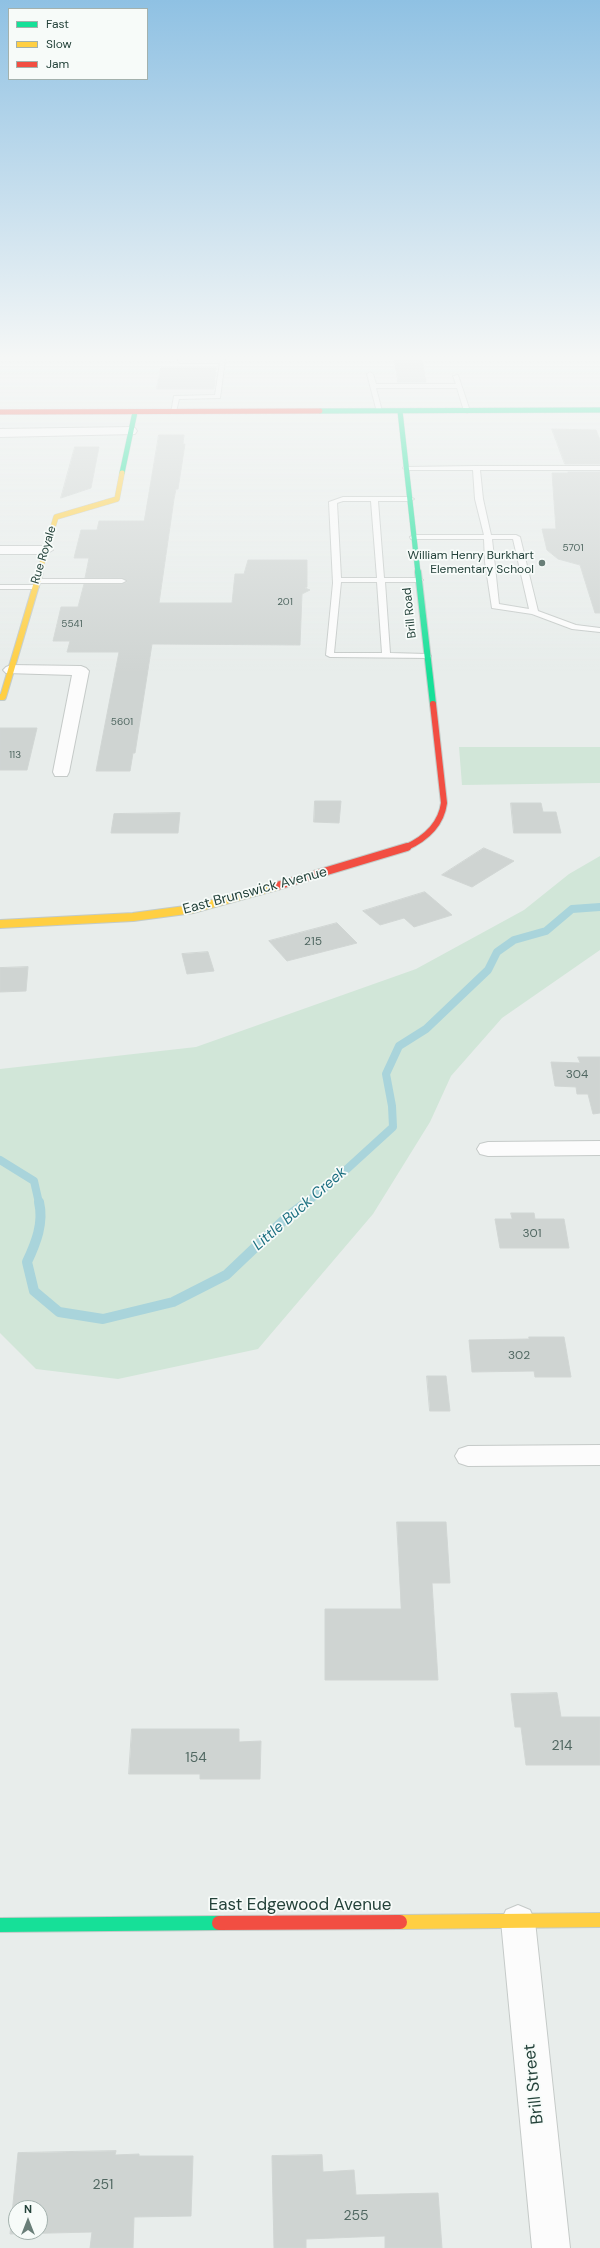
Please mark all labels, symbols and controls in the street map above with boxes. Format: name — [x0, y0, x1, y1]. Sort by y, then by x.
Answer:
legend — [8, 8, 148, 80]
text: Fast — [46, 16, 69, 32]
text: Slow — [46, 36, 72, 52]
text: Jam — [46, 56, 69, 72]
street label: Rue Royale — [28, 524, 60, 586]
house number: 5701 — [562, 542, 584, 554]
place label: William Henry Burkhart Elementary School — [408, 549, 534, 577]
marker: William Henry Burkhart Elementary School — [537, 558, 547, 568]
street label: Brill Road — [400, 587, 420, 639]
house number: 201 — [277, 596, 293, 608]
house number: 5541 — [61, 618, 83, 630]
house number: 5601 — [111, 716, 133, 728]
house number: 113 — [9, 749, 21, 761]
street label: East Brunswick Avenue — [181, 864, 329, 918]
house number: 215 — [304, 935, 322, 949]
house number: 304 — [566, 1068, 588, 1082]
water label: Little Buck Creek — [249, 1163, 351, 1255]
house number: 301 — [522, 1227, 542, 1241]
house number: 302 — [508, 1349, 530, 1363]
house number: 214 — [552, 1738, 572, 1754]
house number: 154 — [185, 1750, 207, 1766]
street label: East Edgewood Avenue — [209, 1896, 391, 1916]
street label: Brill Street — [520, 2043, 548, 2125]
house number: 251 — [93, 2177, 113, 2193]
north arrow — [8, 2200, 48, 2240]
text: N — [24, 2202, 32, 2216]
house number: 255 — [343, 2208, 369, 2224]

